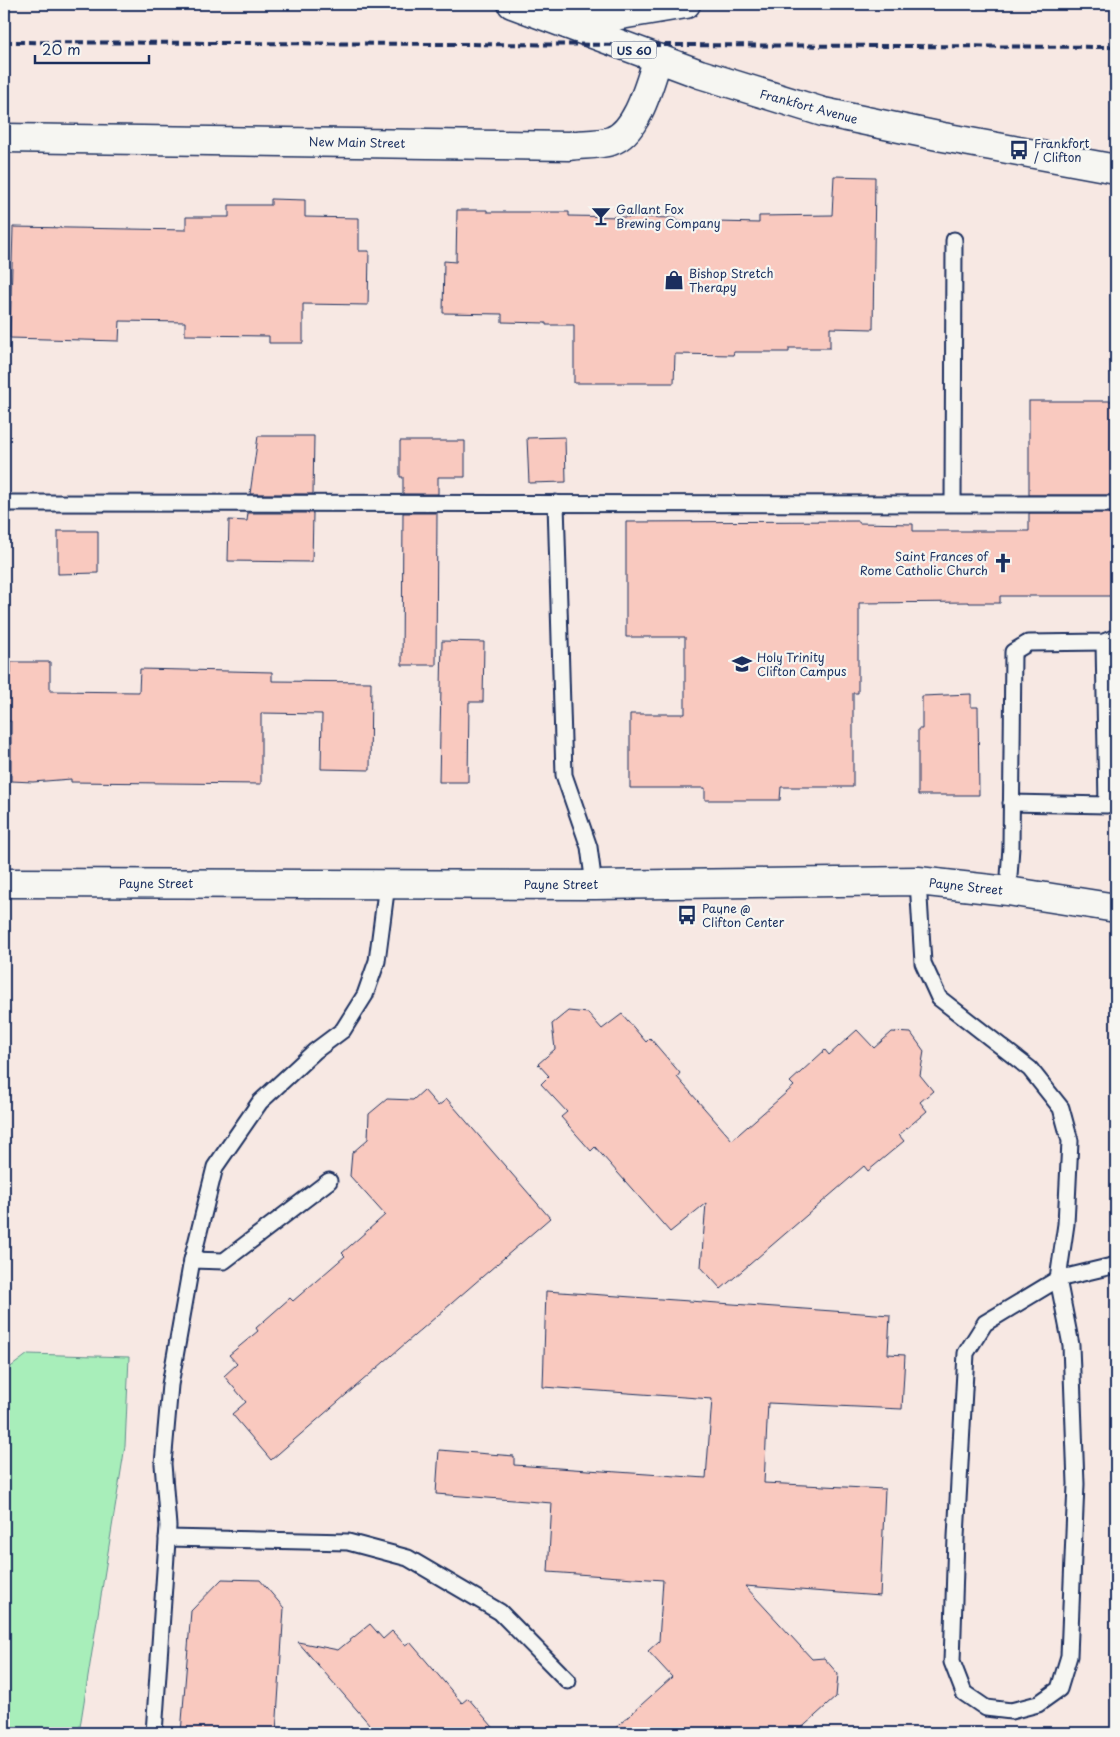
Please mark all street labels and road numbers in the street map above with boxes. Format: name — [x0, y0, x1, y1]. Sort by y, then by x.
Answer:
road number: US 60 — [612, 42, 656, 58]
street label: Frankfort Avenue — [758, 84, 860, 128]
street label: New Main Street — [309, 132, 406, 152]
street label: Payne Street — [928, 873, 1004, 899]
street label: Payne Street — [119, 874, 193, 892]
street label: Payne Street — [524, 875, 598, 893]

